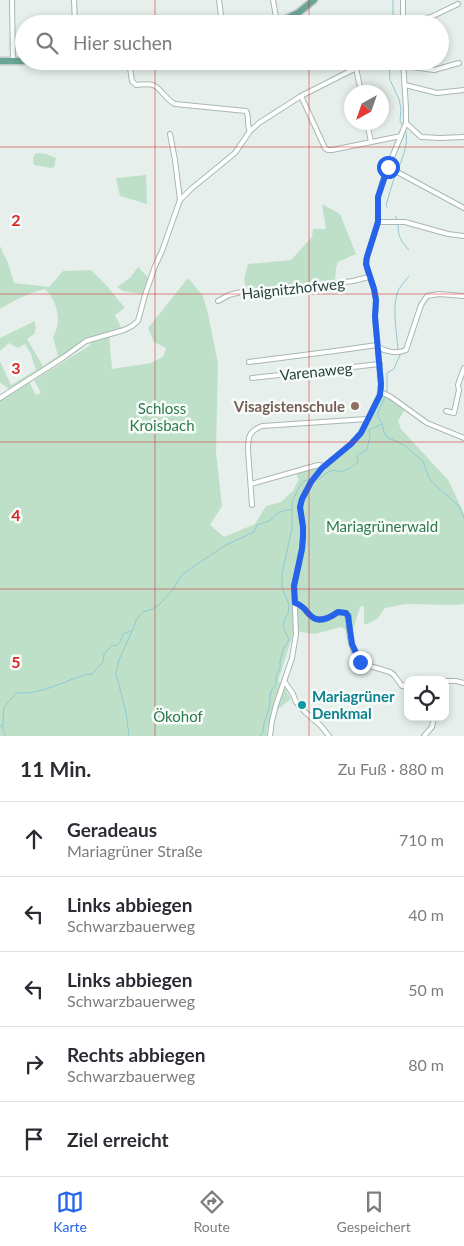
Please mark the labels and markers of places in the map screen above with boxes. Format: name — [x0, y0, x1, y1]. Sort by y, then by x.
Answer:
place label: Visagistenschule — [233, 397, 345, 415]
marker: Visagistenschule — [349, 400, 361, 412]
place label: Mariagrüner Denkmal — [312, 687, 395, 722]
marker: Mariagrüner Denkmal — [296, 699, 308, 711]

